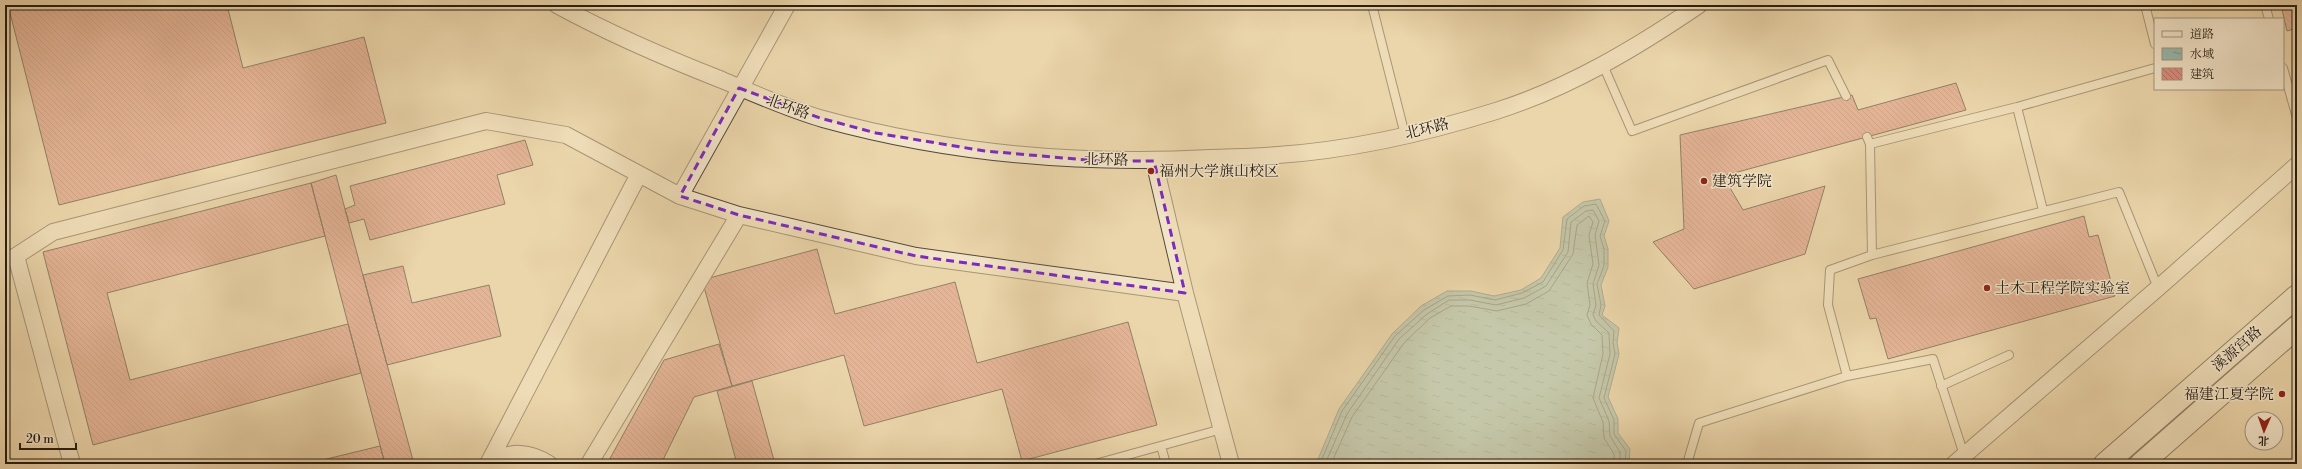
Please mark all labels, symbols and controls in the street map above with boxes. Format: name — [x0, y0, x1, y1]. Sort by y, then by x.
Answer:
legend — [2154, 18, 2284, 90]
text: 道路 — [2190, 27, 2214, 42]
text: 水域 — [2190, 47, 2214, 62]
text: 建筑 — [2190, 67, 2214, 82]
street label: 北环路 — [764, 90, 812, 124]
street label: 北环路 — [1403, 114, 1451, 144]
street label: 北环路 — [1083, 150, 1129, 170]
place label: 福州大学旗山校区 — [1159, 162, 1279, 181]
marker: 福州大学旗山校区 — [1146, 166, 1156, 176]
place label: 建筑学院 — [1712, 172, 1772, 191]
marker: 建筑学院 — [1699, 176, 1709, 186]
place label: 土木工程学院实验室 — [1995, 279, 2130, 298]
marker: 土木工程学院实验室 — [1982, 283, 1992, 293]
street label: 溪源宫路 — [2208, 322, 2266, 376]
place label: 福建江夏学院 — [2184, 385, 2274, 404]
marker: 福建江夏学院 — [2277, 389, 2287, 399]
north arrow — [2244, 411, 2284, 451]
scale bar — [20, 425, 76, 451]
text: 20 m — [26, 432, 54, 447]
text: 北 — [2258, 433, 2269, 447]

